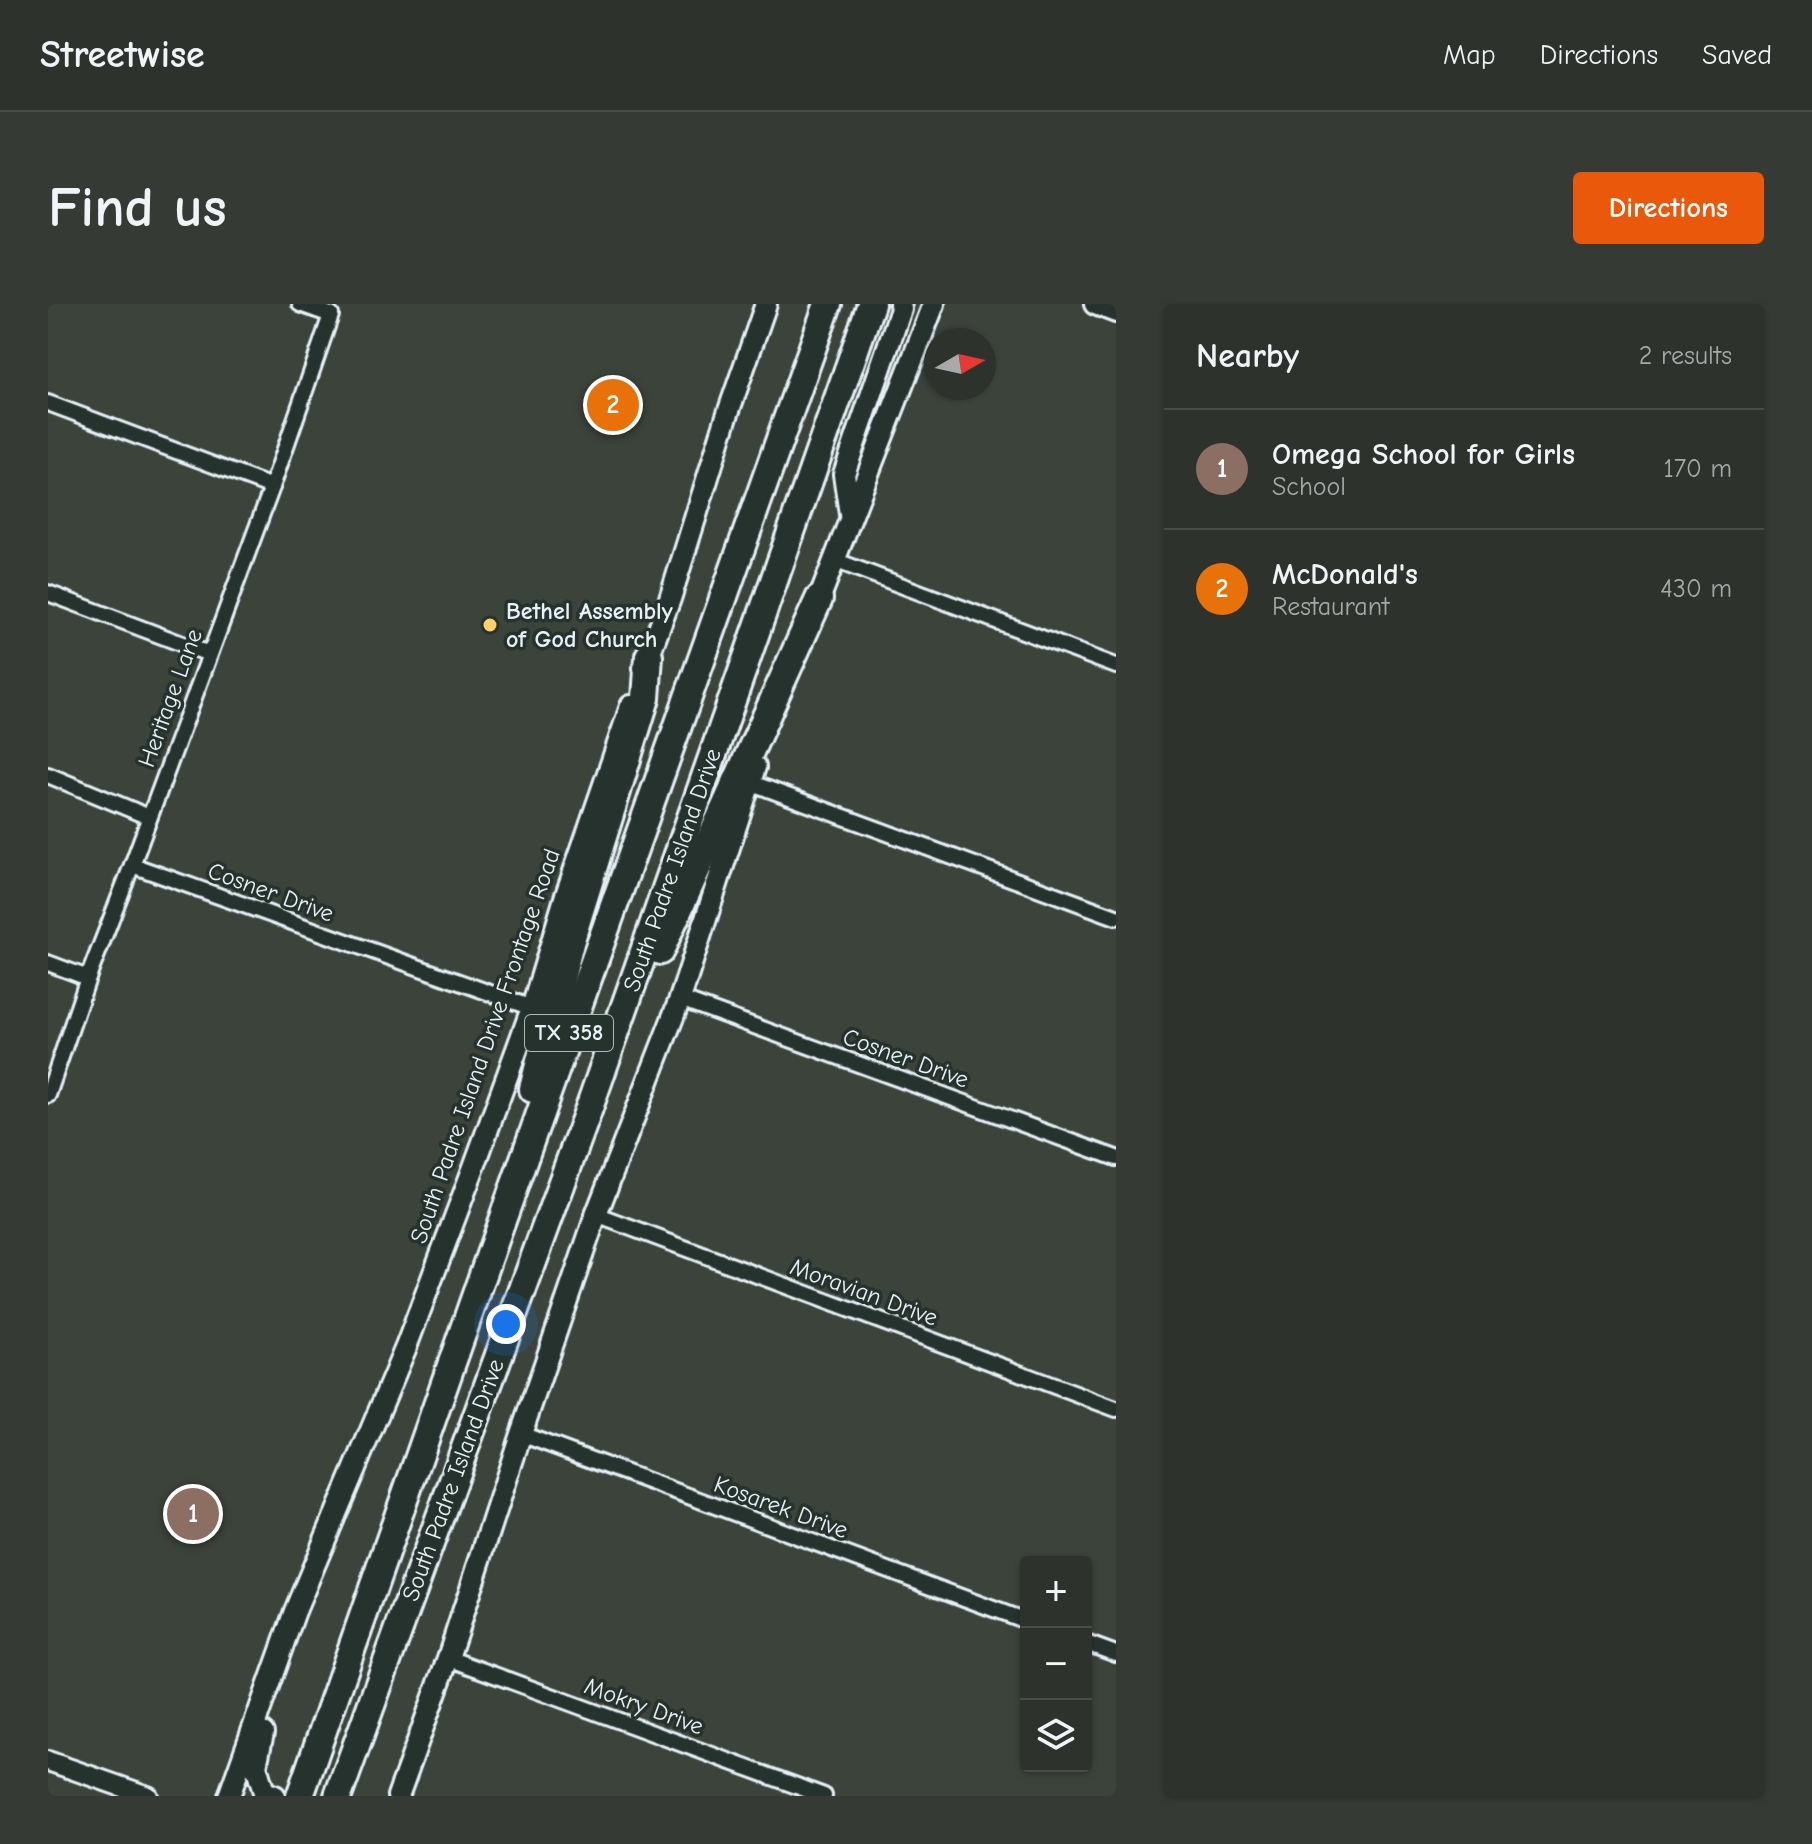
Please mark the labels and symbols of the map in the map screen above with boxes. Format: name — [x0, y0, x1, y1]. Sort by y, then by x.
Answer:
north arrow — [924, 328, 996, 400]
pin: 2 — [587, 375, 639, 435]
place label: Bethel Assembly of God Church — [506, 597, 673, 653]
marker: Bethel Assembly of God Church — [481, 616, 499, 634]
street label: Heritage Lane — [132, 625, 208, 771]
street label: South Padre Island Drive — [617, 745, 727, 995]
street label: South Padre Island Drive Frontage Road — [404, 845, 566, 1247]
street label: Cosner Drive — [204, 856, 338, 928]
road number: TX 358 — [525, 1015, 613, 1051]
street label: Cosner Drive — [839, 1022, 973, 1094]
street label: Moravian Drive — [786, 1252, 942, 1332]
your location — [486, 1304, 526, 1344]
street label: South Padre Island Drive — [396, 1355, 510, 1605]
street label: Kosarek Drive — [710, 1470, 852, 1544]
pin: 1 — [167, 1484, 219, 1544]
street label: Mokry Drive — [581, 1672, 707, 1740]

